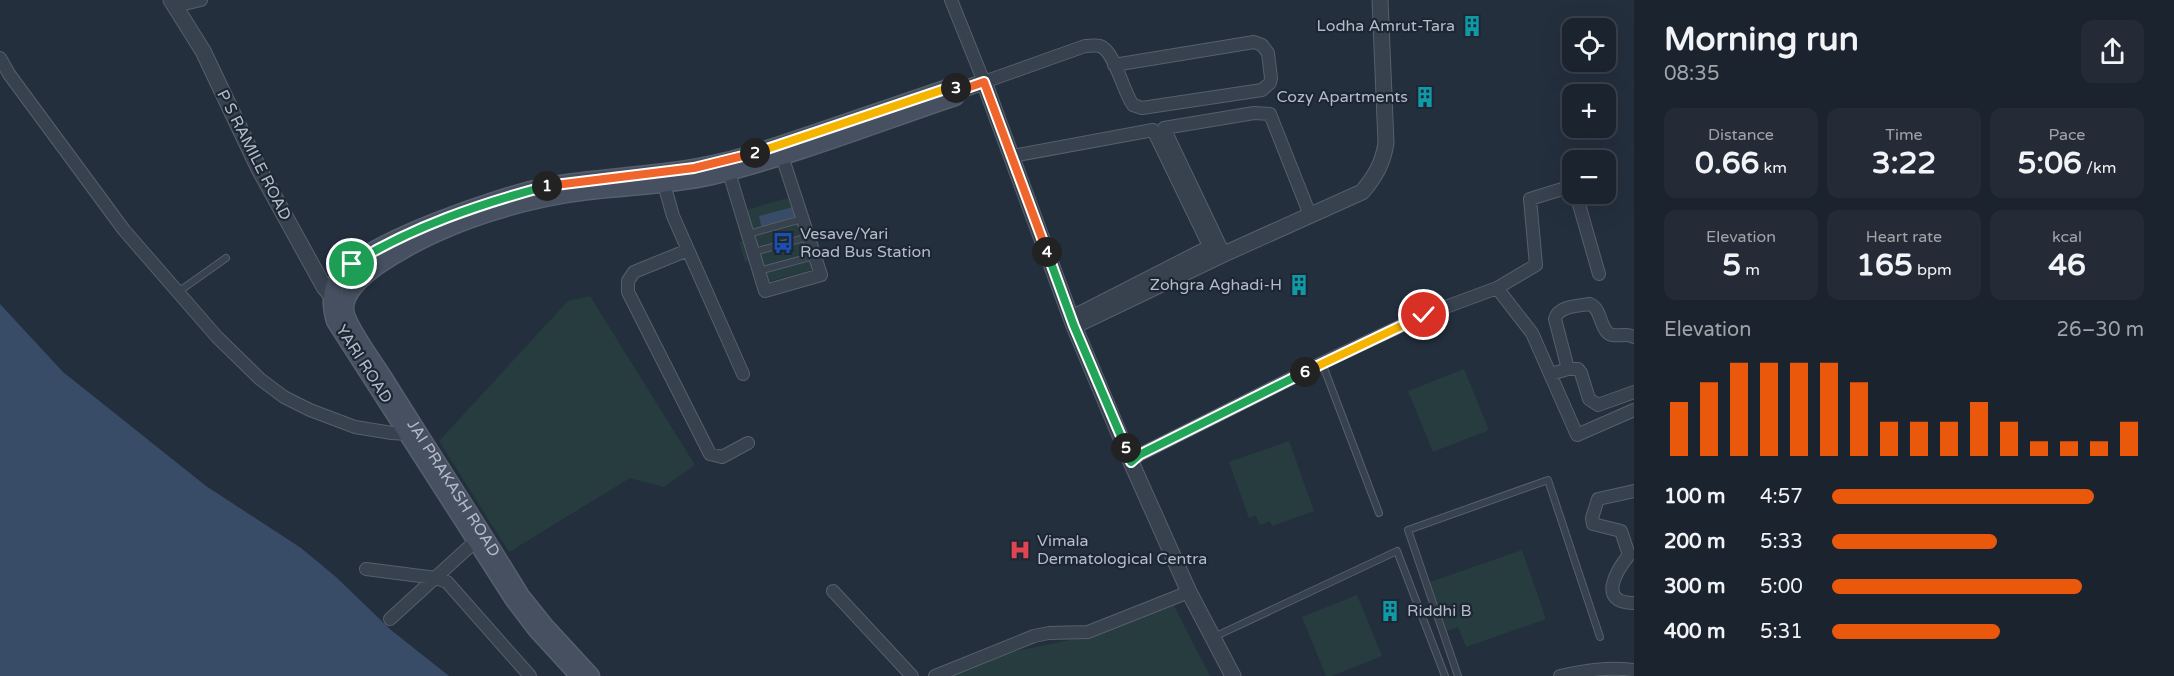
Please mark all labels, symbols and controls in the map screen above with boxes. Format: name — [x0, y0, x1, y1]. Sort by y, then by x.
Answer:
building icon: Lodha Amrut-Tara — [1460, 14, 1484, 38]
place label: Lodha Amrut-Tara — [1316, 16, 1455, 36]
map controls — [1562, 18, 1616, 204]
button: locate — [1562, 18, 1616, 72]
text: Morning run — [1664, 20, 1859, 59]
button: share — [2081, 20, 2144, 83]
text: 08:35 — [1664, 62, 1719, 86]
pin: 3 — [941, 73, 971, 103]
text: 3 — [951, 78, 961, 98]
button: + — [1562, 84, 1616, 138]
building icon: Cozy Apartments — [1413, 85, 1437, 109]
street label: P S RAMILE ROAD — [212, 86, 296, 224]
place label: Cozy Apartments — [1276, 87, 1408, 107]
text: Distance — [1708, 125, 1774, 145]
text: Time — [1885, 125, 1923, 145]
text: Pace — [2049, 125, 2085, 145]
pin: 2 — [740, 138, 770, 168]
text: 2 — [750, 143, 760, 163]
text: 0.66 — [1695, 145, 1759, 182]
text: 3:22 — [1872, 145, 1936, 182]
text: 5:06 — [2018, 145, 2082, 182]
button: − — [1562, 150, 1616, 204]
text: km — [1759, 158, 1787, 178]
text: /km — [2082, 158, 2116, 178]
pin: 1 — [532, 171, 562, 201]
text: 1 — [542, 176, 552, 196]
place label: Vesave/Yari Road Bus Station — [800, 224, 931, 262]
text: Elevation — [1706, 227, 1776, 247]
text: Heart rate — [1866, 227, 1942, 247]
text: kcal — [2052, 227, 2082, 247]
bus stop icon: Vesave/Yari Road Bus Station — [771, 231, 795, 255]
pin: 4 — [1032, 237, 1062, 267]
pin — [326, 238, 377, 289]
text: 4 — [1042, 242, 1052, 262]
icon: arrive — [335, 247, 368, 280]
text: 5 — [1722, 247, 1741, 284]
text: 165 — [1856, 247, 1913, 284]
text: 46 — [2048, 247, 2086, 284]
text: m — [1741, 260, 1760, 280]
text: bpm — [1913, 260, 1952, 280]
building icon: Zohgra Aghadi-H — [1287, 273, 1311, 297]
place label: Zohgra Aghadi-H — [1150, 275, 1282, 295]
pin — [1398, 289, 1449, 340]
icon: check — [1407, 298, 1440, 331]
text: Elevation — [1664, 318, 1751, 342]
text: 26–30 m — [2057, 318, 2144, 342]
street label: YARI ROAD — [331, 321, 397, 407]
pin: 6 — [1290, 357, 1320, 387]
text: 6 — [1300, 362, 1310, 382]
street label: JAI PRAKASH ROAD — [402, 416, 504, 561]
pin: 5 — [1111, 433, 1141, 463]
text: 5 — [1121, 438, 1131, 458]
text: 100 m — [1664, 485, 1725, 509]
text: 4:57 — [1760, 485, 1803, 509]
text: 200 m — [1664, 530, 1725, 554]
text: 5:33 — [1760, 530, 1803, 554]
place label: Vimala Dermatological Centra — [1037, 531, 1207, 569]
hospital icon: Vimala Dermatological Centra — [1008, 538, 1032, 562]
text: 300 m — [1664, 575, 1725, 599]
text: 5:00 — [1760, 575, 1803, 599]
building icon: Riddhi B — [1378, 599, 1402, 623]
place label: Riddhi B — [1407, 601, 1472, 621]
text: 400 m — [1664, 620, 1725, 644]
text: 5:31 — [1760, 620, 1803, 644]

